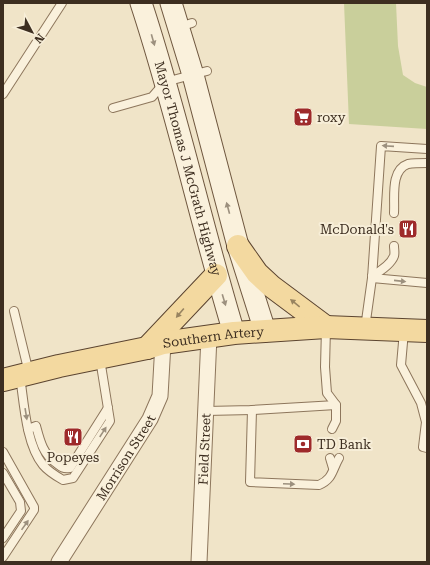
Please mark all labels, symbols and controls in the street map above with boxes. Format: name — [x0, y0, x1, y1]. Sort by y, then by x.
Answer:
north arrow — [12, 12, 52, 52]
text: N — [31, 31, 47, 46]
one-way arrow — [150, 34, 156, 46]
street label: Mayor Thomas J McGrath Highway — [152, 59, 225, 278]
supermarket icon: roxy — [292, 106, 314, 128]
place label: roxy — [317, 110, 346, 125]
one-way arrow — [382, 143, 394, 150]
one-way arrow — [225, 202, 231, 214]
restaurant icon: McDonald's — [397, 218, 419, 240]
place label: McDonald's — [320, 222, 394, 237]
one-way arrow — [393, 278, 406, 285]
one-way arrow — [221, 295, 227, 307]
one-way arrow — [289, 299, 300, 308]
one-way arrow — [176, 308, 185, 319]
street label: Southern Artery — [162, 324, 265, 350]
one-way arrow — [23, 408, 29, 420]
street label: Morrison Street — [93, 413, 158, 503]
street label: Field Street — [195, 413, 213, 485]
restaurant icon: Popeyes — [62, 426, 84, 448]
one-way arrow — [99, 427, 106, 438]
bank icon: TD Bank — [292, 433, 314, 455]
place label: TD Bank — [317, 437, 371, 452]
place label: Popeyes — [47, 450, 99, 465]
one-way arrow — [283, 480, 295, 487]
one-way arrow — [21, 519, 29, 530]

